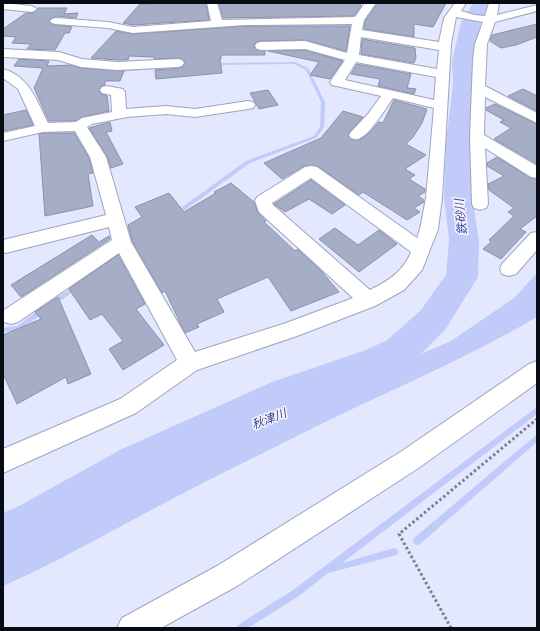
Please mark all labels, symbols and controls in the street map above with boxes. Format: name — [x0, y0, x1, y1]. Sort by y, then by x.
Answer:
water label: 鉄砂川 — [452, 196, 470, 236]
water label: 秋津川 — [250, 405, 290, 432]

